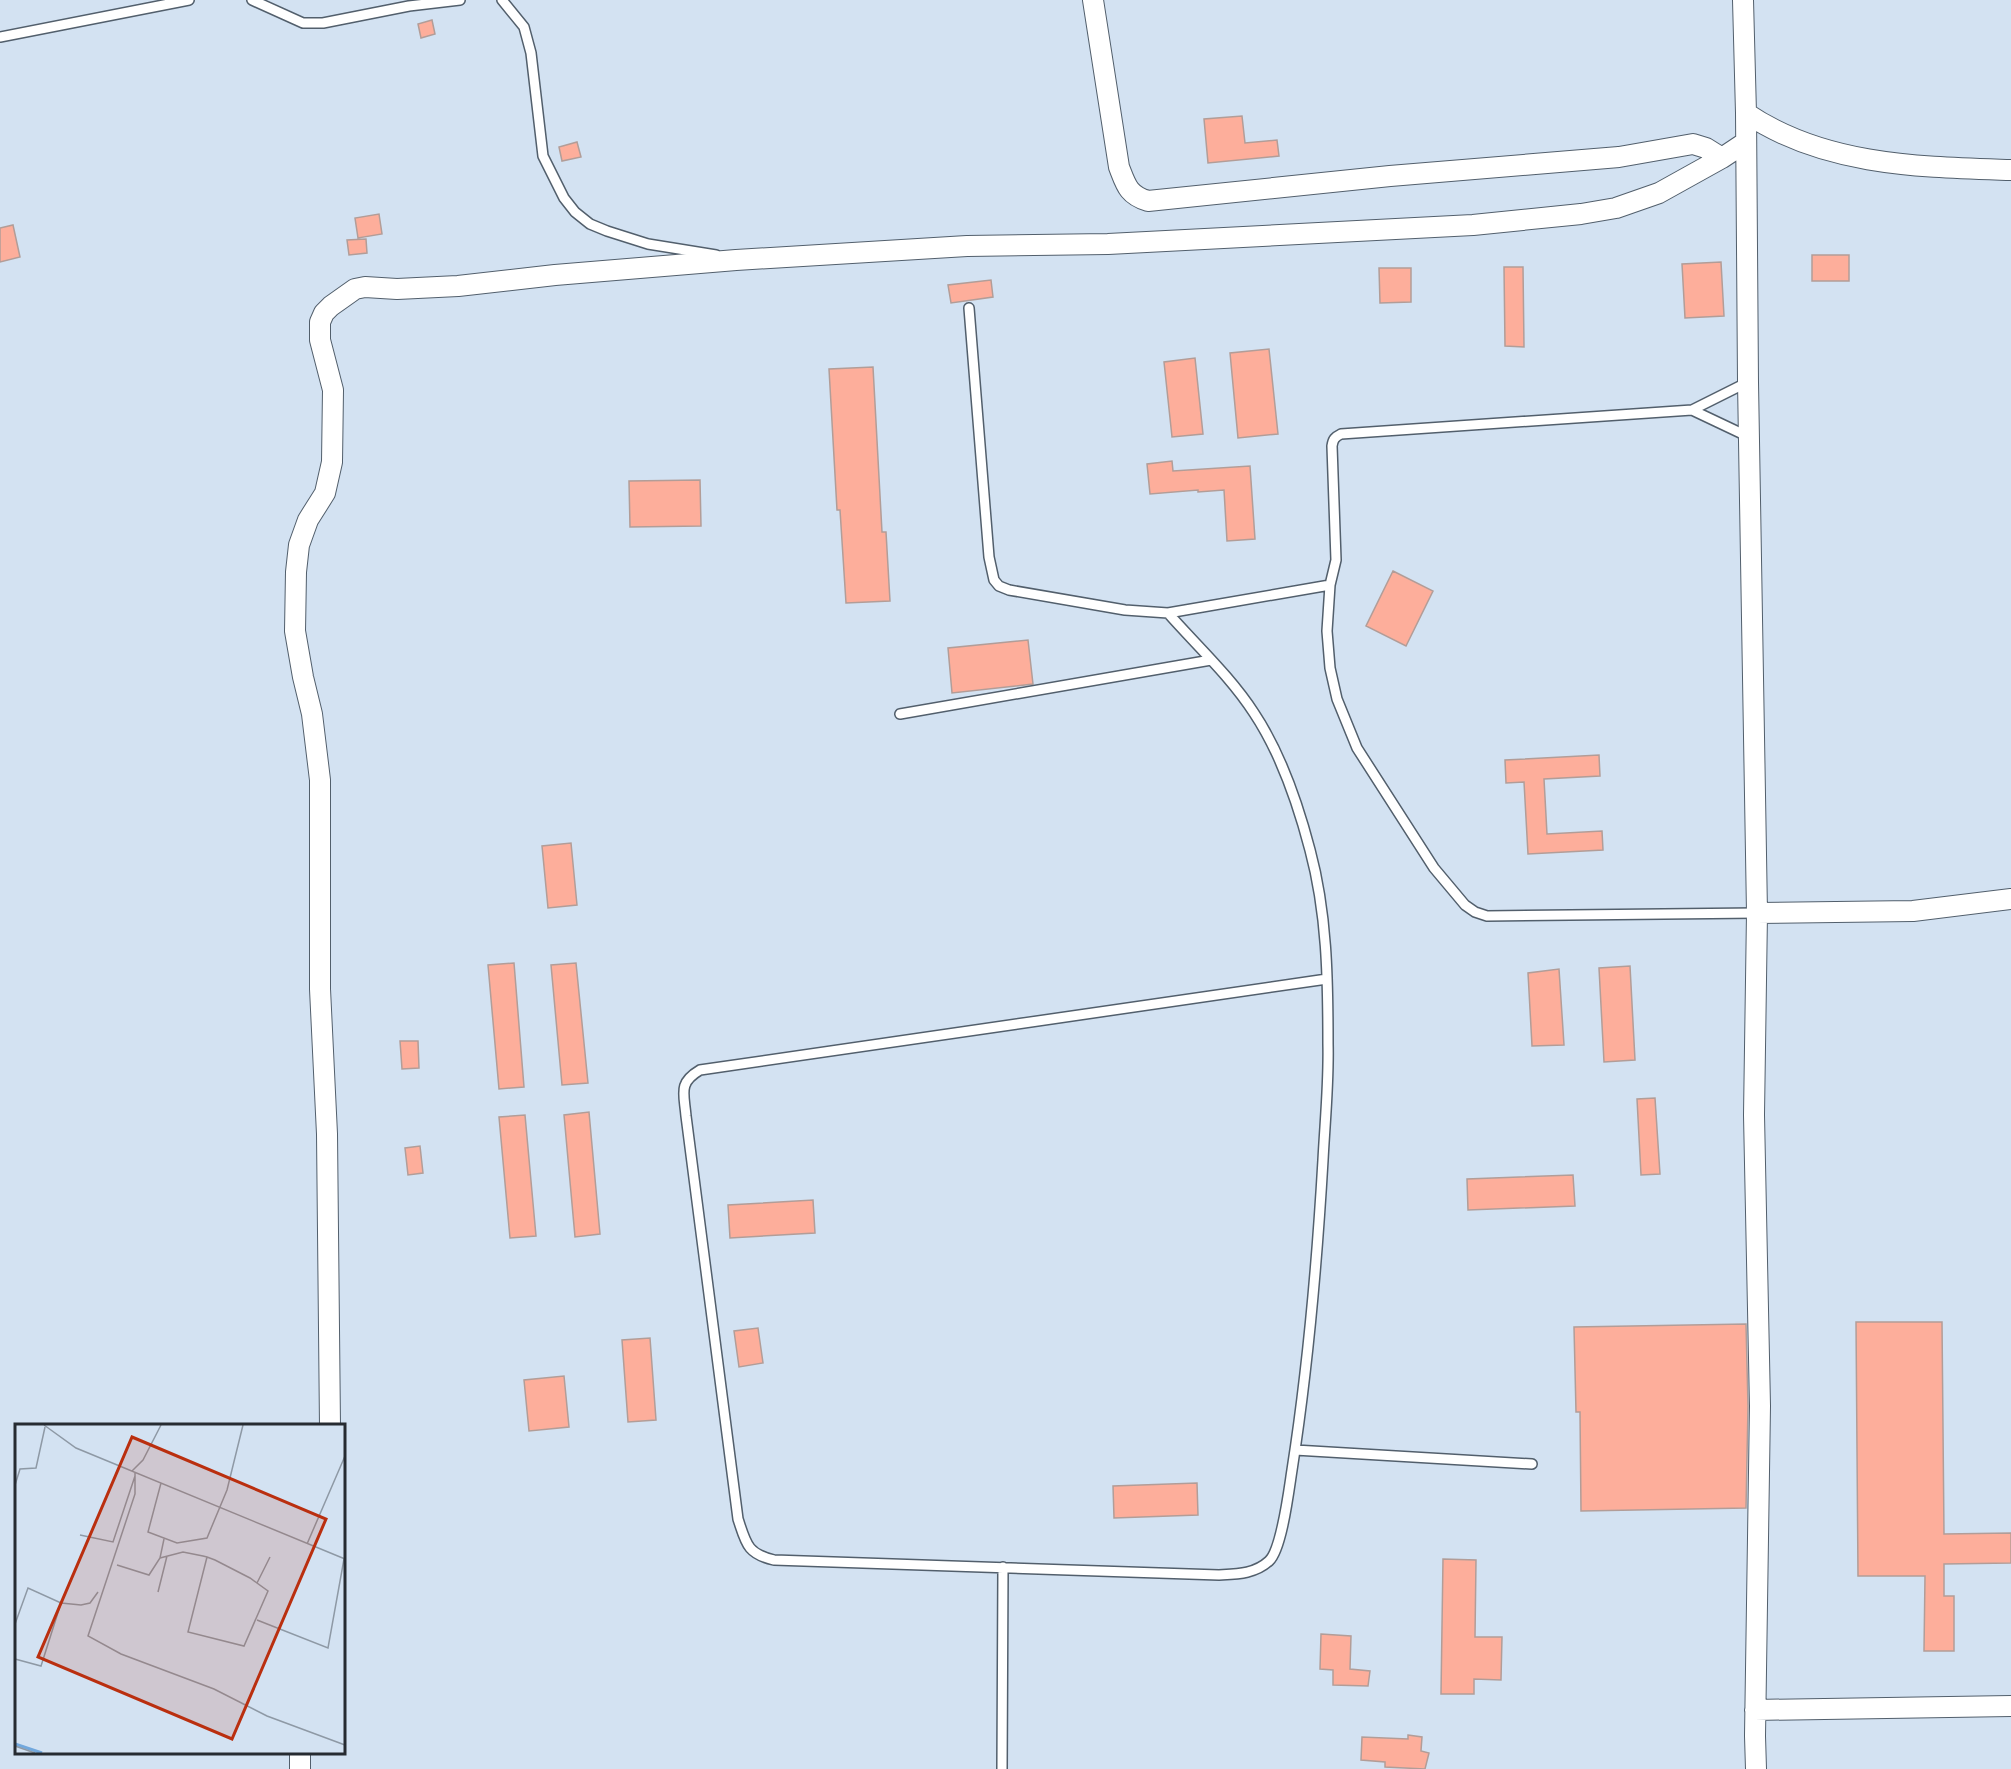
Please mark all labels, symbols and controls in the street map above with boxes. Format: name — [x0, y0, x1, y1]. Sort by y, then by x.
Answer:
inset map — [15, 1424, 345, 1754]

